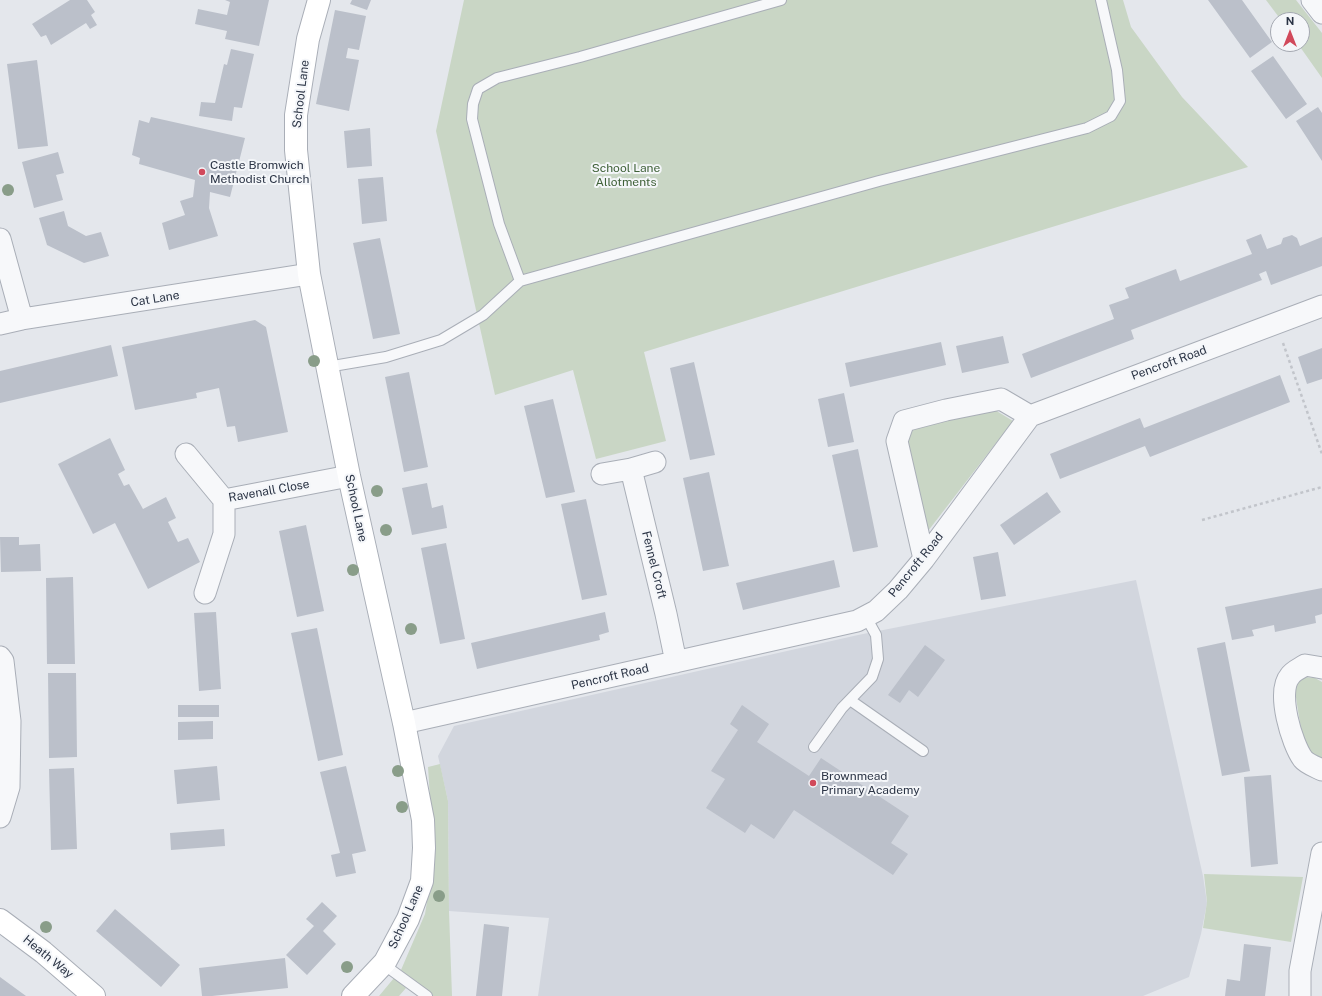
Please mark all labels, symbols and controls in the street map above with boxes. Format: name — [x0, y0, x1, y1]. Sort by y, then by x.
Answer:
north arrow — [1270, 12, 1310, 52]
text: N — [1286, 15, 1294, 27]
street label: School Lane — [290, 59, 312, 129]
place label: Castle Bromwich Methodist Church — [210, 158, 309, 186]
park label: School Lane Allotments — [592, 161, 660, 189]
marker: Castle Bromwich Methodist Church — [197, 167, 207, 177]
street label: Cat Lane — [130, 288, 180, 310]
street label: Pencroft Road — [1129, 343, 1209, 383]
street label: School Lane — [342, 473, 370, 543]
street label: Ravenall Close — [227, 477, 311, 505]
street label: Fennel Croft — [639, 530, 669, 600]
street label: Pencroft Road — [885, 530, 947, 600]
street label: Pencroft Road — [570, 661, 650, 693]
place label: Brownmead Primary Academy — [821, 769, 920, 797]
marker: Brownmead Primary Academy — [808, 778, 818, 788]
street label: School Lane — [385, 883, 427, 951]
street label: Heath Way — [20, 932, 76, 982]

